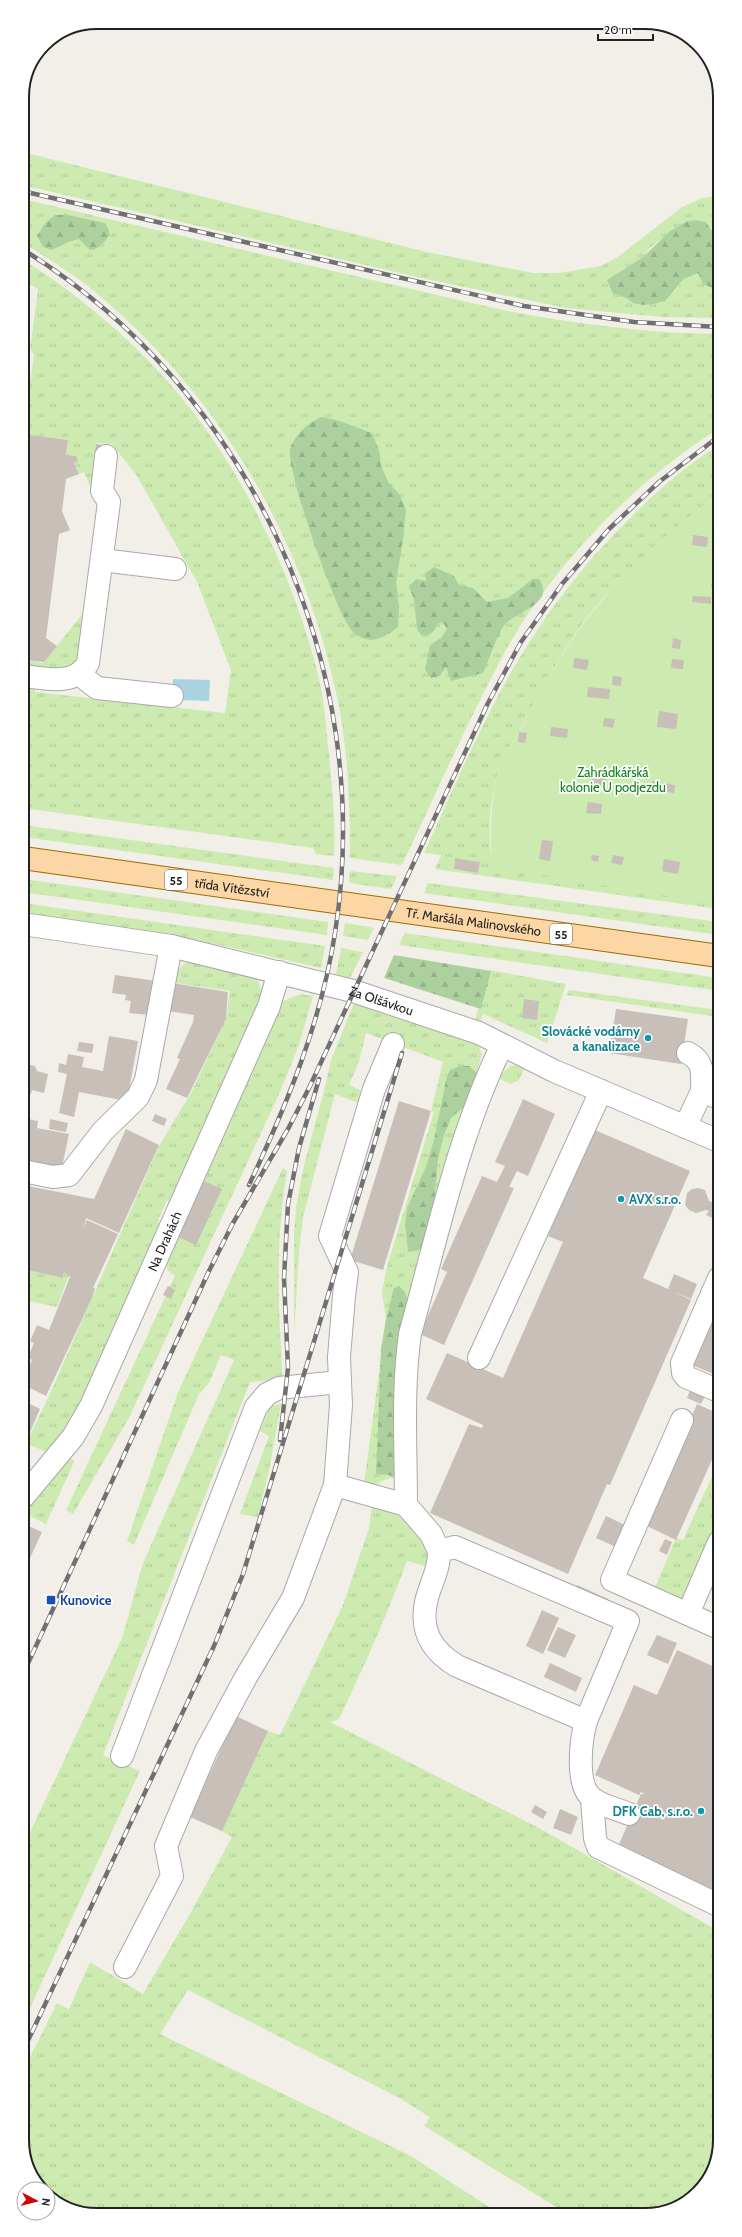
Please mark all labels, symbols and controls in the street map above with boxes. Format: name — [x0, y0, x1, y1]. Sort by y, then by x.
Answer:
scale bar — [598, 16, 653, 42]
text: 20 m — [604, 22, 632, 37]
park label: Zahrádkářská kolonie U podjezdu — [560, 764, 666, 796]
road number: 55 — [165, 870, 187, 890]
street label: třída Vítězství — [194, 874, 270, 901]
street label: Tř. Maršála Malinovského — [405, 904, 542, 939]
road number: 55 — [550, 924, 572, 944]
street label: Za Olšávkou — [347, 982, 416, 1019]
place label: Slovácké vodárny a kanalizace — [542, 1023, 640, 1054]
marker: Slovácké vodárny a kanalizace — [643, 1033, 653, 1043]
place label: AVX s.r.o. — [629, 1191, 681, 1207]
marker: AVX s.r.o. — [616, 1194, 626, 1204]
street label: Na Drahách — [144, 1209, 185, 1274]
place label: Kunovice — [60, 1592, 112, 1608]
marker: Kunovice — [45, 1594, 57, 1606]
place label: DFK Cab, s.r.o. — [613, 1803, 693, 1819]
marker: DFK Cab, s.r.o. — [696, 1806, 706, 1816]
north arrow — [16, 2181, 56, 2221]
text: N — [39, 2198, 53, 2207]

